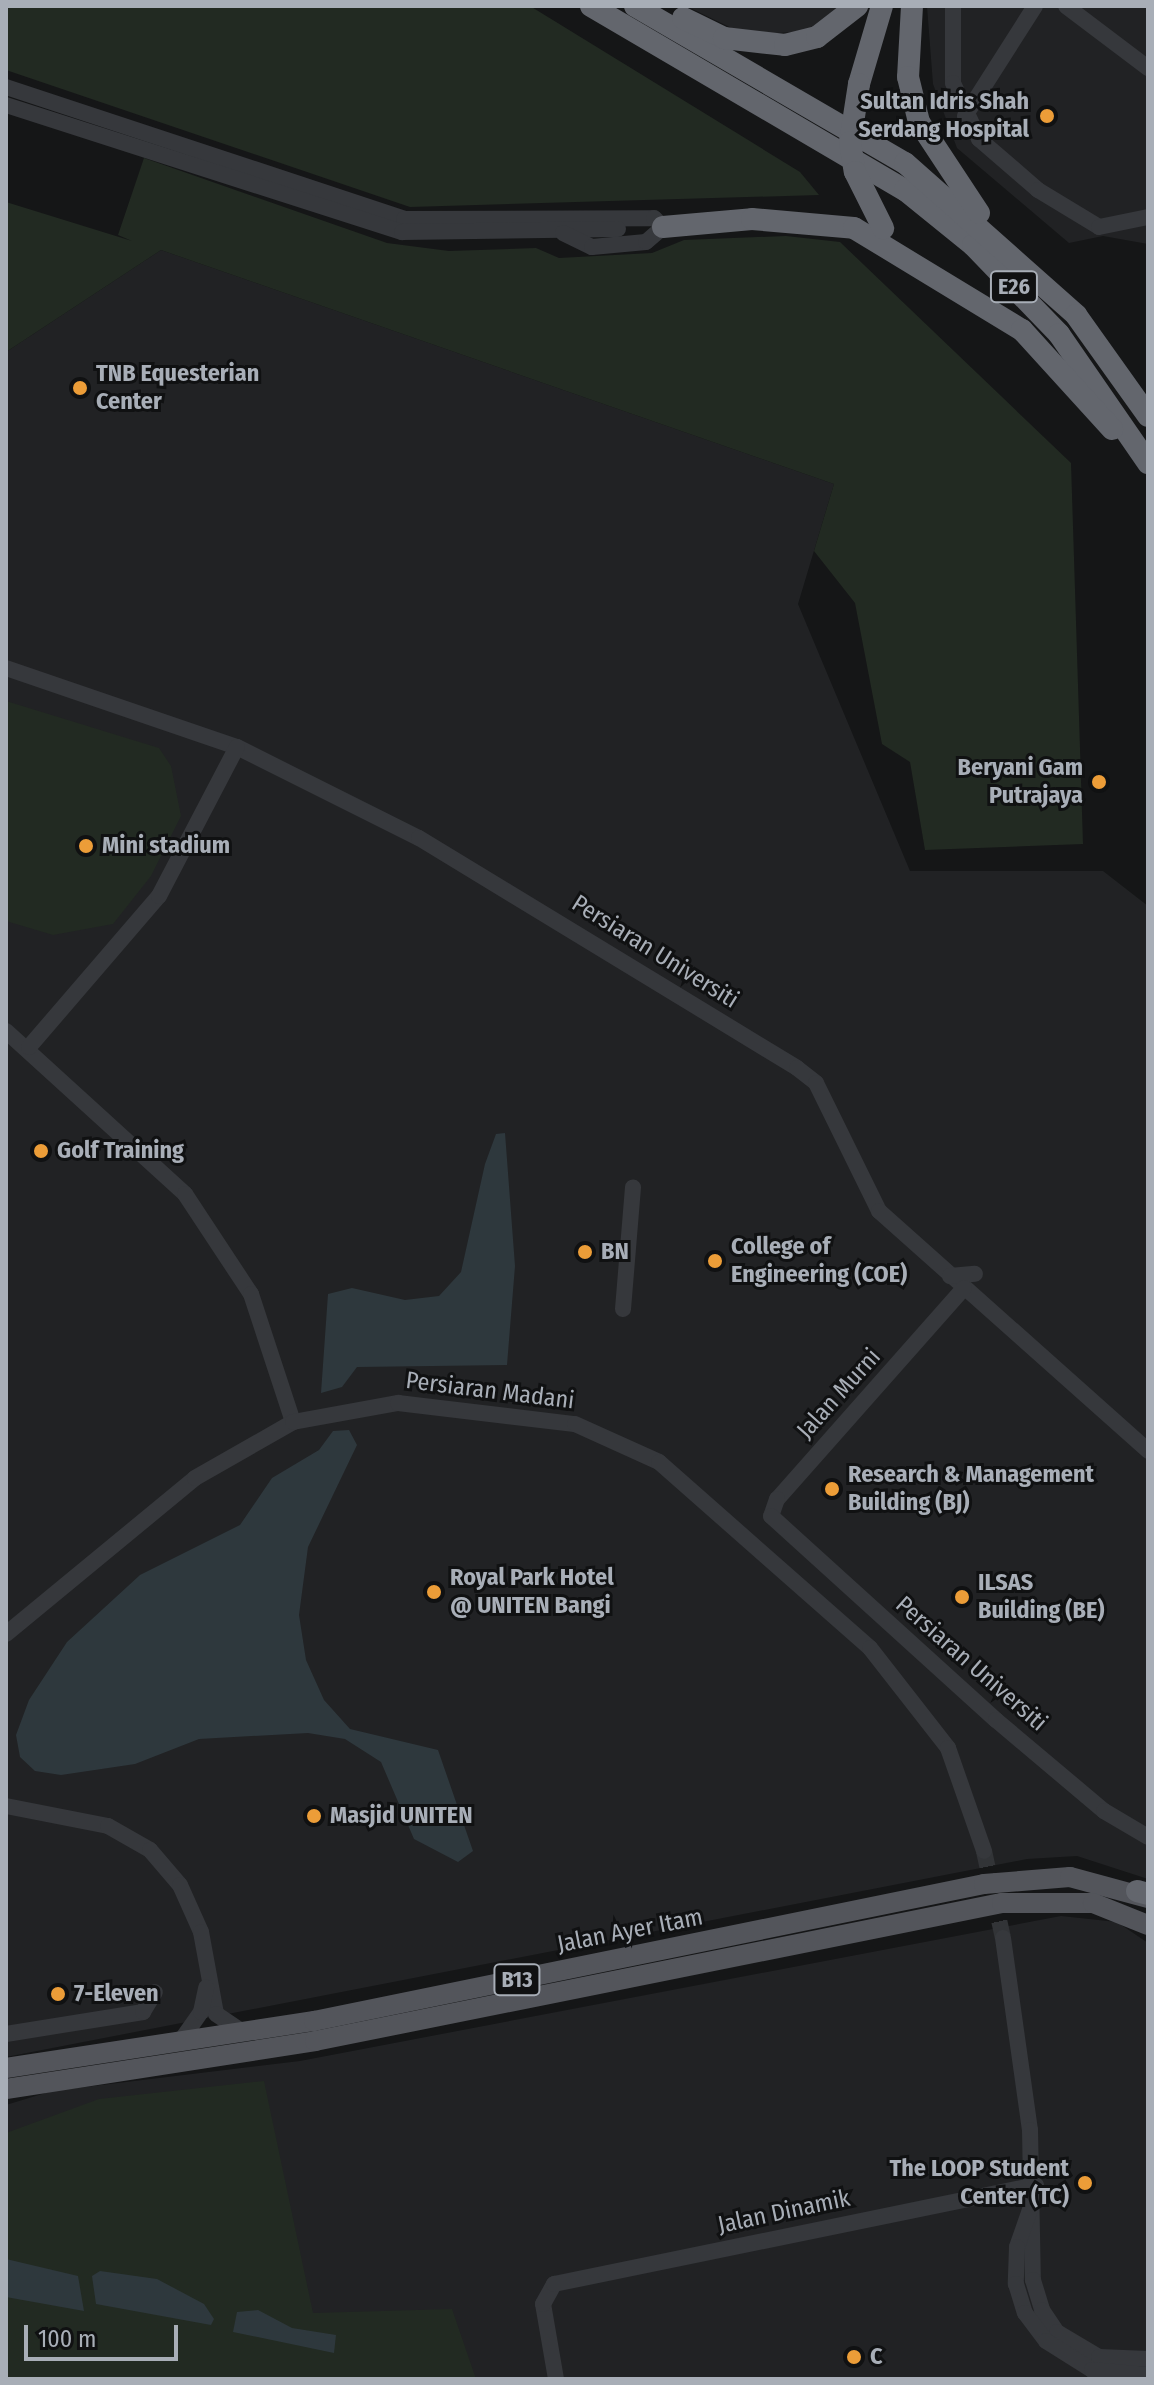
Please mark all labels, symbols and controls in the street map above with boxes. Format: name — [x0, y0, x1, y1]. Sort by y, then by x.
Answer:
place label: Sultan Idris Shah Serdang Hospital — [858, 88, 1029, 144]
marker: Sultan Idris Shah Serdang Hospital — [1036, 105, 1058, 127]
road number: E26 — [988, 269, 1040, 305]
place label: TNB Equesterian Center — [96, 360, 259, 416]
marker: TNB Equesterian Center — [71, 379, 89, 397]
place label: Beryani Gam Putrajaya — [958, 754, 1083, 810]
marker: Beryani Gam Putrajaya — [1090, 773, 1108, 791]
place label: Mini stadium — [102, 832, 230, 860]
marker: Mini stadium — [77, 837, 95, 855]
street label: Persiaran Universiti — [566, 889, 744, 1015]
place label: Golf Training — [57, 1137, 184, 1165]
marker: Golf Training — [32, 1142, 50, 1160]
place label: College of Engineering (COE) — [731, 1233, 907, 1289]
place label: BN — [601, 1238, 629, 1266]
marker: BN — [576, 1243, 594, 1261]
marker: College of Engineering (COE) — [706, 1252, 724, 1270]
street label: Jalan Murni — [791, 1343, 887, 1445]
street label: Persiaran Madani — [404, 1366, 576, 1416]
place label: Research & Management Building (BJ) — [848, 1461, 1094, 1517]
marker: Research & Management Building (BJ) — [823, 1480, 841, 1498]
place label: Royal Park Hotel @ UNITEN Bangi — [450, 1564, 614, 1620]
place label: ILSAS Building (BE) — [978, 1569, 1105, 1625]
marker: Royal Park Hotel @ UNITEN Bangi — [425, 1583, 443, 1601]
marker: ILSAS Building (BE) — [953, 1588, 971, 1606]
street label: Persiaran Universiti — [889, 1590, 1053, 1738]
place label: Masjid UNITEN — [330, 1802, 473, 1830]
marker: Masjid UNITEN — [305, 1807, 323, 1825]
street label: Jalan Ayer Itam — [555, 1903, 705, 1959]
road number: B13 — [493, 1962, 541, 1998]
place label: 7-Eleven — [74, 1980, 159, 2008]
marker: 7-Eleven — [49, 1985, 67, 2003]
place label: The LOOP Student Center (TC) — [889, 2155, 1069, 2211]
marker: The LOOP Student Center (TC) — [1076, 2174, 1094, 2192]
street label: Jalan Dinamik — [715, 2184, 853, 2240]
scale bar — [28, 2309, 182, 2359]
text: 100 m — [38, 2325, 96, 2353]
place label: C — [870, 2343, 883, 2371]
marker: C — [845, 2348, 863, 2366]

